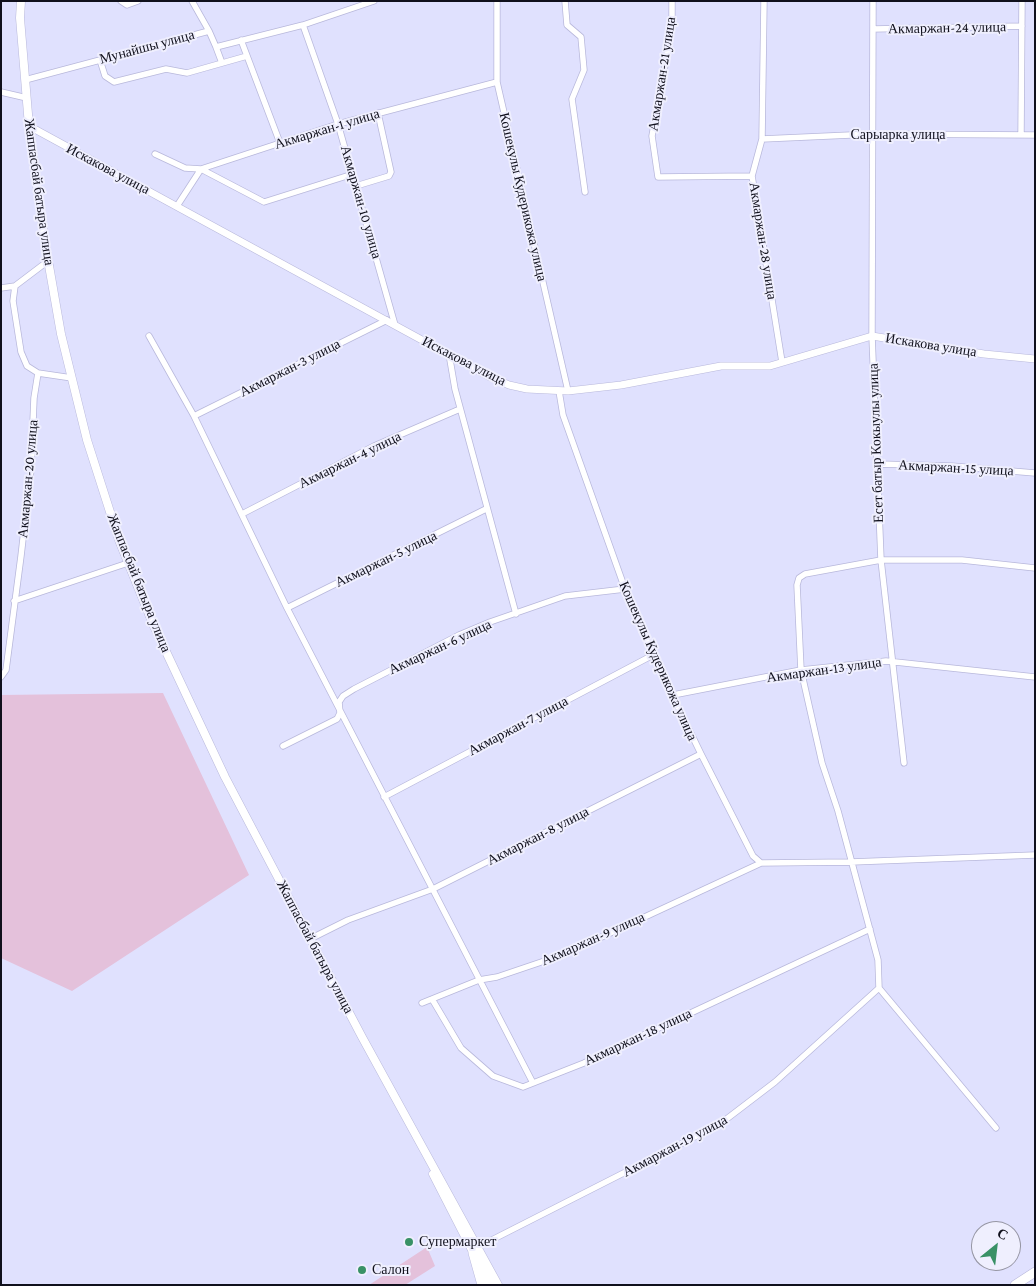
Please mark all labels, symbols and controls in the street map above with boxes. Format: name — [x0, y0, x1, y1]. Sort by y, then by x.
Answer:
street label: Акмаржан-21 улица — [645, 16, 679, 132]
street label: Акмаржан-24 улица — [888, 19, 1006, 37]
street label: Мунайшы улица — [98, 26, 196, 68]
street label: Акмаржан-1 улица — [272, 105, 382, 153]
street label: Кошекулы Кудерикожа улица — [495, 111, 551, 283]
street label: Жаппасбай батыра улица — [20, 117, 58, 267]
street label: Сарыарка улица — [850, 127, 946, 143]
street label: Искакова улица — [63, 140, 153, 198]
street label: Акмаржан-10 улица — [337, 143, 385, 261]
street label: Акмаржан-28 улица — [745, 181, 781, 301]
street label: Искакова улица — [884, 330, 978, 360]
street label: Искакова улица — [419, 333, 509, 389]
street label: Акмаржан-3 улица — [237, 335, 343, 401]
street label: Есет батыр Кокыулы улица — [865, 363, 887, 523]
street label: Акмаржан-20 улица — [14, 419, 42, 539]
street label: Акмаржан-4 улица — [296, 428, 404, 492]
street label: Акмаржан-15 улица — [898, 457, 1014, 479]
street label: Жаппасбай батыра улица — [103, 511, 175, 655]
street label: Акмаржан-5 улица — [332, 527, 440, 591]
street label: Кошекулы Кудерикожа улица — [615, 579, 701, 743]
street label: Акмаржан-6 улица — [386, 616, 494, 678]
street label: Акмаржан-13 улица — [766, 654, 882, 686]
street label: Акмаржан-7 улица — [465, 693, 571, 759]
street label: Акмаржан-8 улица — [484, 803, 592, 869]
street label: Жаппасбай батыра улица — [273, 878, 357, 1016]
street label: Акмаржан-9 улица — [539, 909, 647, 969]
street label: Акмаржан-18 улица — [582, 1005, 694, 1069]
street label: Акмаржан-19 улица — [620, 1111, 730, 1181]
north arrow — [971, 1221, 1021, 1271]
text: С — [994, 1224, 1011, 1243]
place label: Супермаркет — [419, 1234, 496, 1250]
marker: Супермаркет — [403, 1236, 415, 1248]
place label: Салон — [372, 1262, 409, 1278]
marker: Салон — [356, 1264, 368, 1276]

